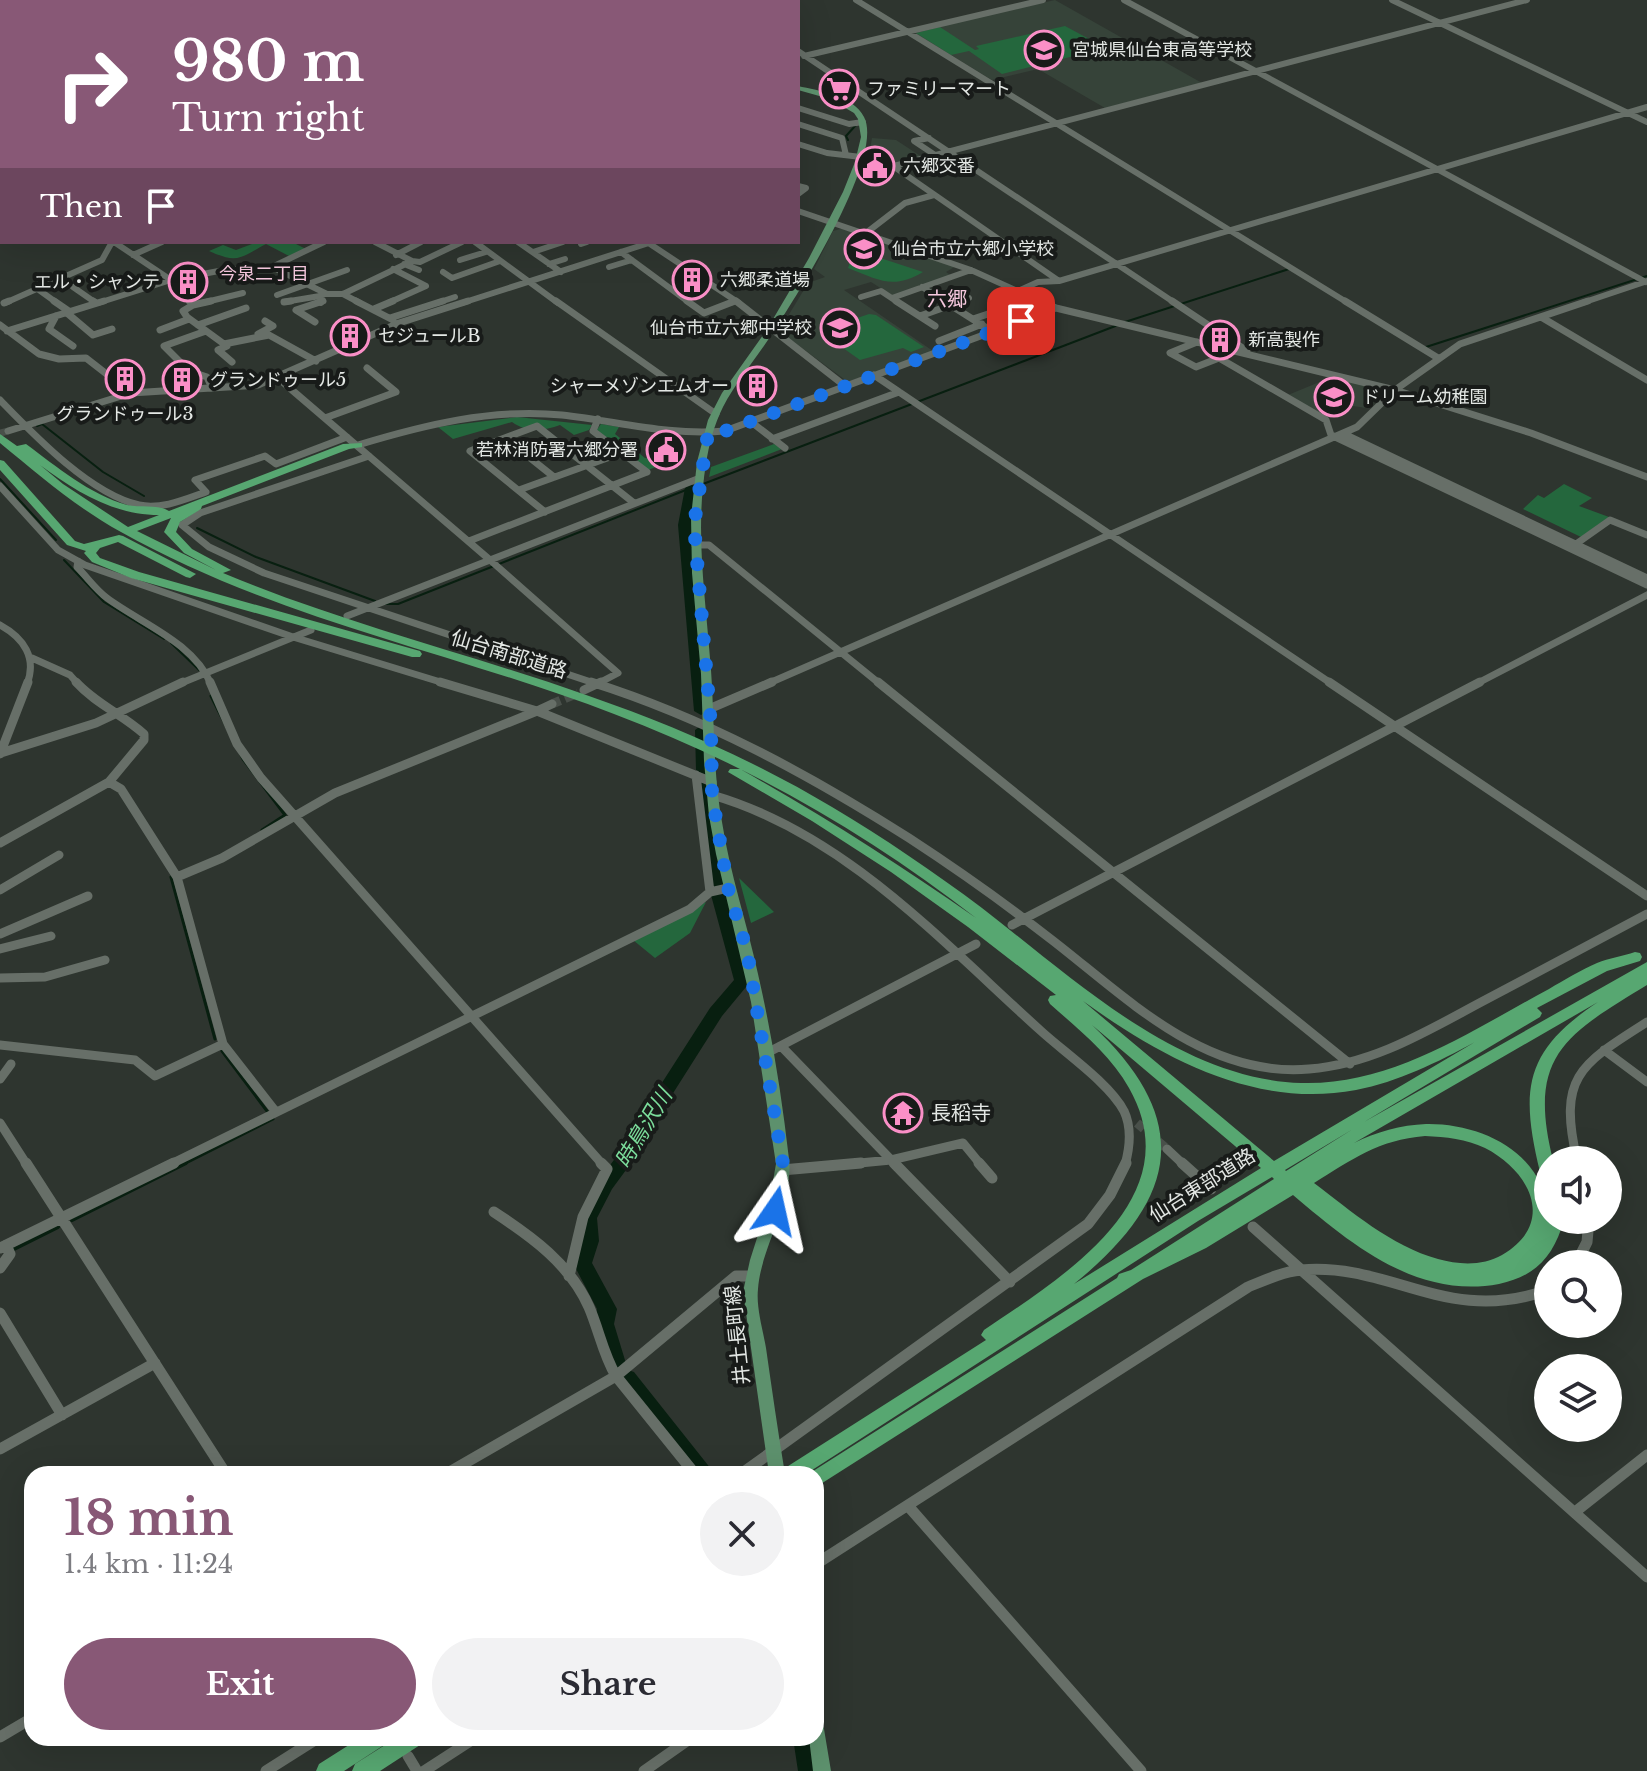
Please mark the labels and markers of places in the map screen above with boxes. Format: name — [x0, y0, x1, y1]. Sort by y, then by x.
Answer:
school or university icon: 宮城県仙台東高等学校 — [1023, 29, 1065, 71]
place label: 宮城県仙台東高等学校 — [1072, 39, 1252, 61]
supermarket icon: ファミリーマート — [818, 68, 860, 110]
place label: ファミリーマート — [867, 78, 1011, 100]
public building icon: 六郷交番 — [854, 145, 896, 187]
place label: 六郷交番 — [903, 155, 975, 177]
school or university icon: 仙台市立六郷小学校 — [843, 228, 885, 270]
place label: 仙台市立六郷小学校 — [892, 238, 1054, 260]
building icon: 六郷柔道場 — [671, 259, 713, 301]
building icon: エル・シャンテ — [167, 261, 209, 303]
place label: 六郷柔道場 — [720, 269, 810, 291]
place label: エル・シャンテ — [34, 271, 160, 293]
pin — [987, 287, 1055, 355]
school or university icon: 仙台市立六郷中学校 — [819, 307, 861, 349]
building icon: セジュールB — [329, 315, 371, 357]
place label: 仙台市立六郷中学校 — [650, 317, 812, 339]
building icon: 新高製作 — [1199, 319, 1241, 361]
place label: セジュールB — [378, 325, 481, 347]
place label: 新高製作 — [1248, 329, 1320, 351]
building icon: グランドゥール3 — [104, 358, 146, 400]
building icon: グランドゥール5 — [161, 359, 203, 401]
building icon: シャーメゾンエムオー — [736, 365, 778, 407]
place label: グランドゥール5 — [210, 369, 346, 391]
place label: シャーメゾンエムオー — [550, 375, 729, 397]
school or university icon: ドリーム幼稚園 — [1313, 376, 1355, 418]
place label: ドリーム幼稚園 — [1362, 386, 1487, 408]
place label: グランドゥール3 — [56, 403, 194, 425]
public building icon: 若林消防署六郷分署 — [645, 429, 687, 471]
place label: 若林消防署六郷分署 — [476, 439, 638, 461]
temple icon: 長稻寺 — [882, 1092, 924, 1134]
place label: 長稻寺 — [931, 1101, 991, 1125]

